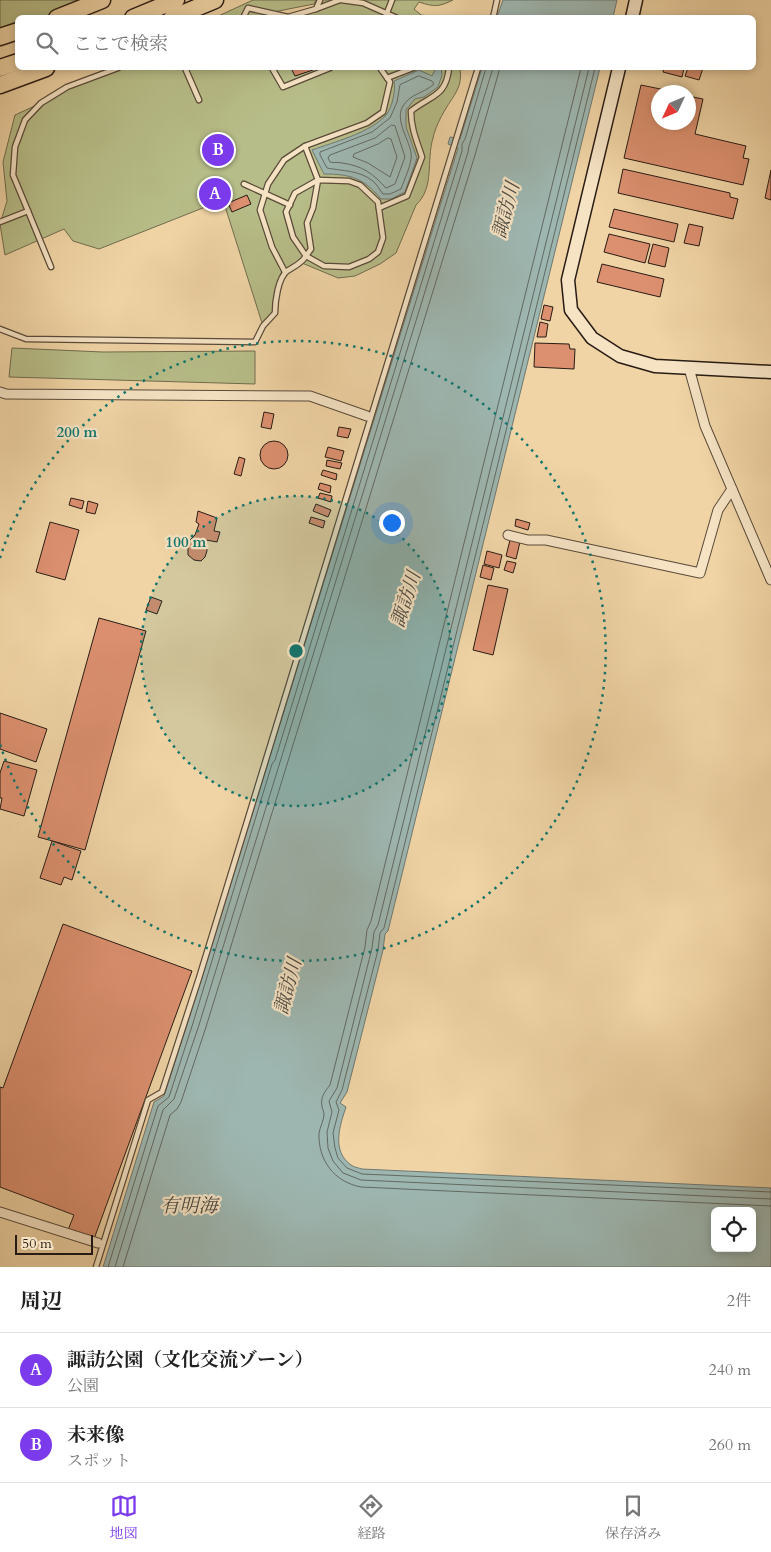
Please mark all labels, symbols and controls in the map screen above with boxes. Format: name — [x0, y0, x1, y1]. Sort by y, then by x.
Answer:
search box — [15, 15, 756, 70]
icon: search — [33, 29, 61, 57]
text: ここで検索 — [73, 31, 168, 57]
north arrow — [651, 85, 696, 130]
pin: B — [202, 131, 234, 169]
pin: A — [199, 175, 231, 213]
water label: 諏訪川 — [486, 177, 526, 241]
text: 200 m — [57, 422, 98, 442]
your location — [379, 510, 405, 536]
text: 100 m — [166, 532, 207, 552]
water label: 諏訪川 — [385, 566, 428, 630]
centre of rings — [287, 642, 305, 660]
water label: 諏訪川 — [268, 953, 308, 1017]
water label: 有明海 — [160, 1193, 220, 1219]
map controls — [711, 1207, 756, 1252]
button: locate — [711, 1207, 756, 1252]
scale bar — [15, 1232, 92, 1255]
text: 50 m — [22, 1234, 52, 1253]
text: 周辺 — [20, 1287, 62, 1316]
text: 2件 — [727, 1290, 751, 1312]
text: 諏訪公園（文化交流ゾーン） — [67, 1347, 314, 1373]
text: A — [30, 1359, 42, 1381]
text: 240 m — [709, 1359, 751, 1381]
text: 公園 — [67, 1375, 99, 1397]
text: 未来像 — [67, 1422, 124, 1448]
text: B — [30, 1434, 42, 1456]
text: 260 m — [709, 1434, 751, 1456]
text: スポット — [67, 1450, 131, 1472]
tab: 地図 — [110, 1492, 138, 1543]
tab: 経路 — [357, 1492, 385, 1543]
tab: 保存済み — [605, 1492, 661, 1543]

